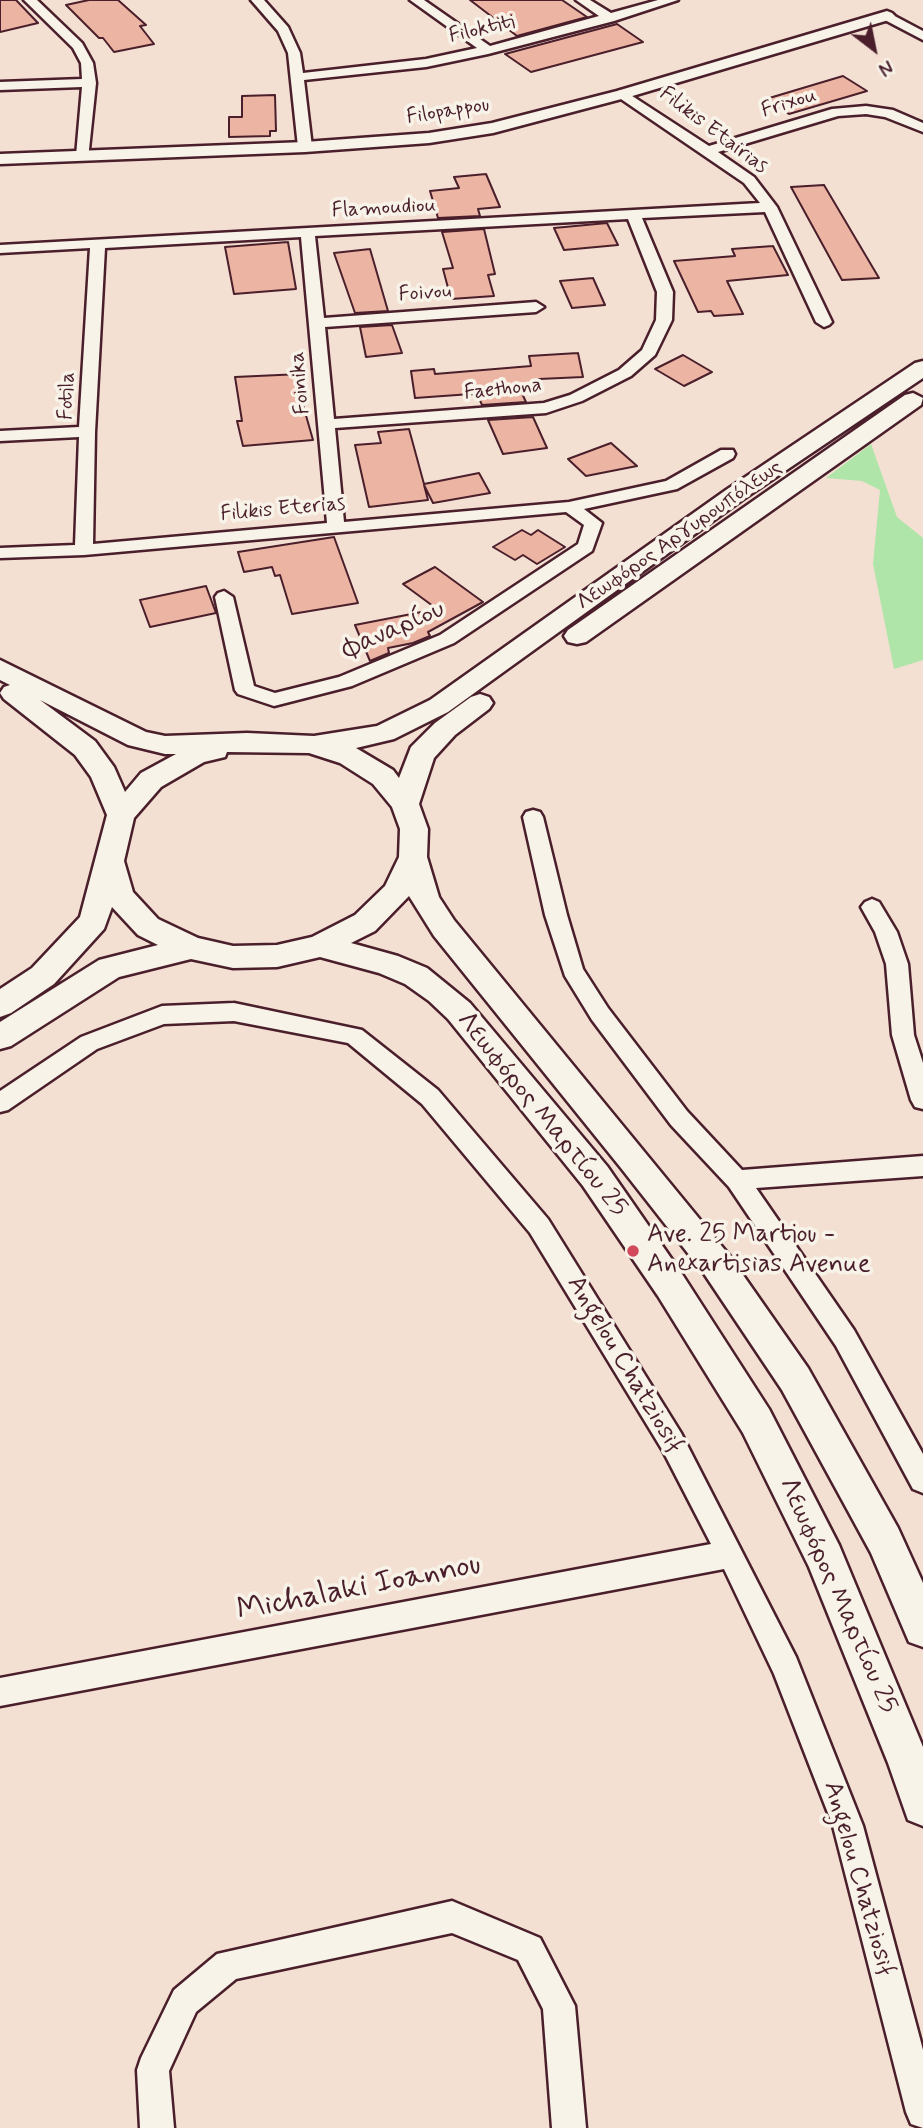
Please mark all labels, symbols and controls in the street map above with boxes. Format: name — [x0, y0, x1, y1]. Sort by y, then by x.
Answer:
street label: Filoktiti — [447, 10, 517, 50]
north arrow — [839, 14, 909, 84]
text: N — [873, 53, 897, 81]
street label: Filikis Etairias — [654, 82, 772, 180]
street label: Frixou — [758, 84, 820, 124]
street label: Filopappou — [405, 93, 491, 131]
street label: Flamoudiou — [331, 194, 437, 224]
street label: Foivou — [398, 280, 452, 308]
street label: Foinika — [286, 351, 316, 415]
street label: Fotila — [54, 371, 82, 421]
street label: Faethona — [463, 373, 543, 407]
street label: Λεωφόρος Αργυρουπόλεως — [573, 456, 787, 616]
street label: Filikis Eterias — [219, 492, 347, 528]
street label: Φαναρίου — [338, 595, 450, 667]
street label: Λεωφόρος Μαρτίου 25 — [449, 1006, 633, 1224]
place label: Ave. 25 Martiou - Anexartisias Avenue — [647, 1220, 870, 1282]
marker: Ave. 25 Martiou - Anexartisias Avenue — [625, 1243, 641, 1259]
street label: Angelou Chatziosif — [559, 1271, 689, 1459]
street label: Λεωφόρος Μαρτίου 25 — [771, 1473, 903, 1719]
street label: Michalaki Ioannou — [234, 1547, 484, 1631]
street label: Angelou Chatziosif — [815, 1778, 901, 1980]

